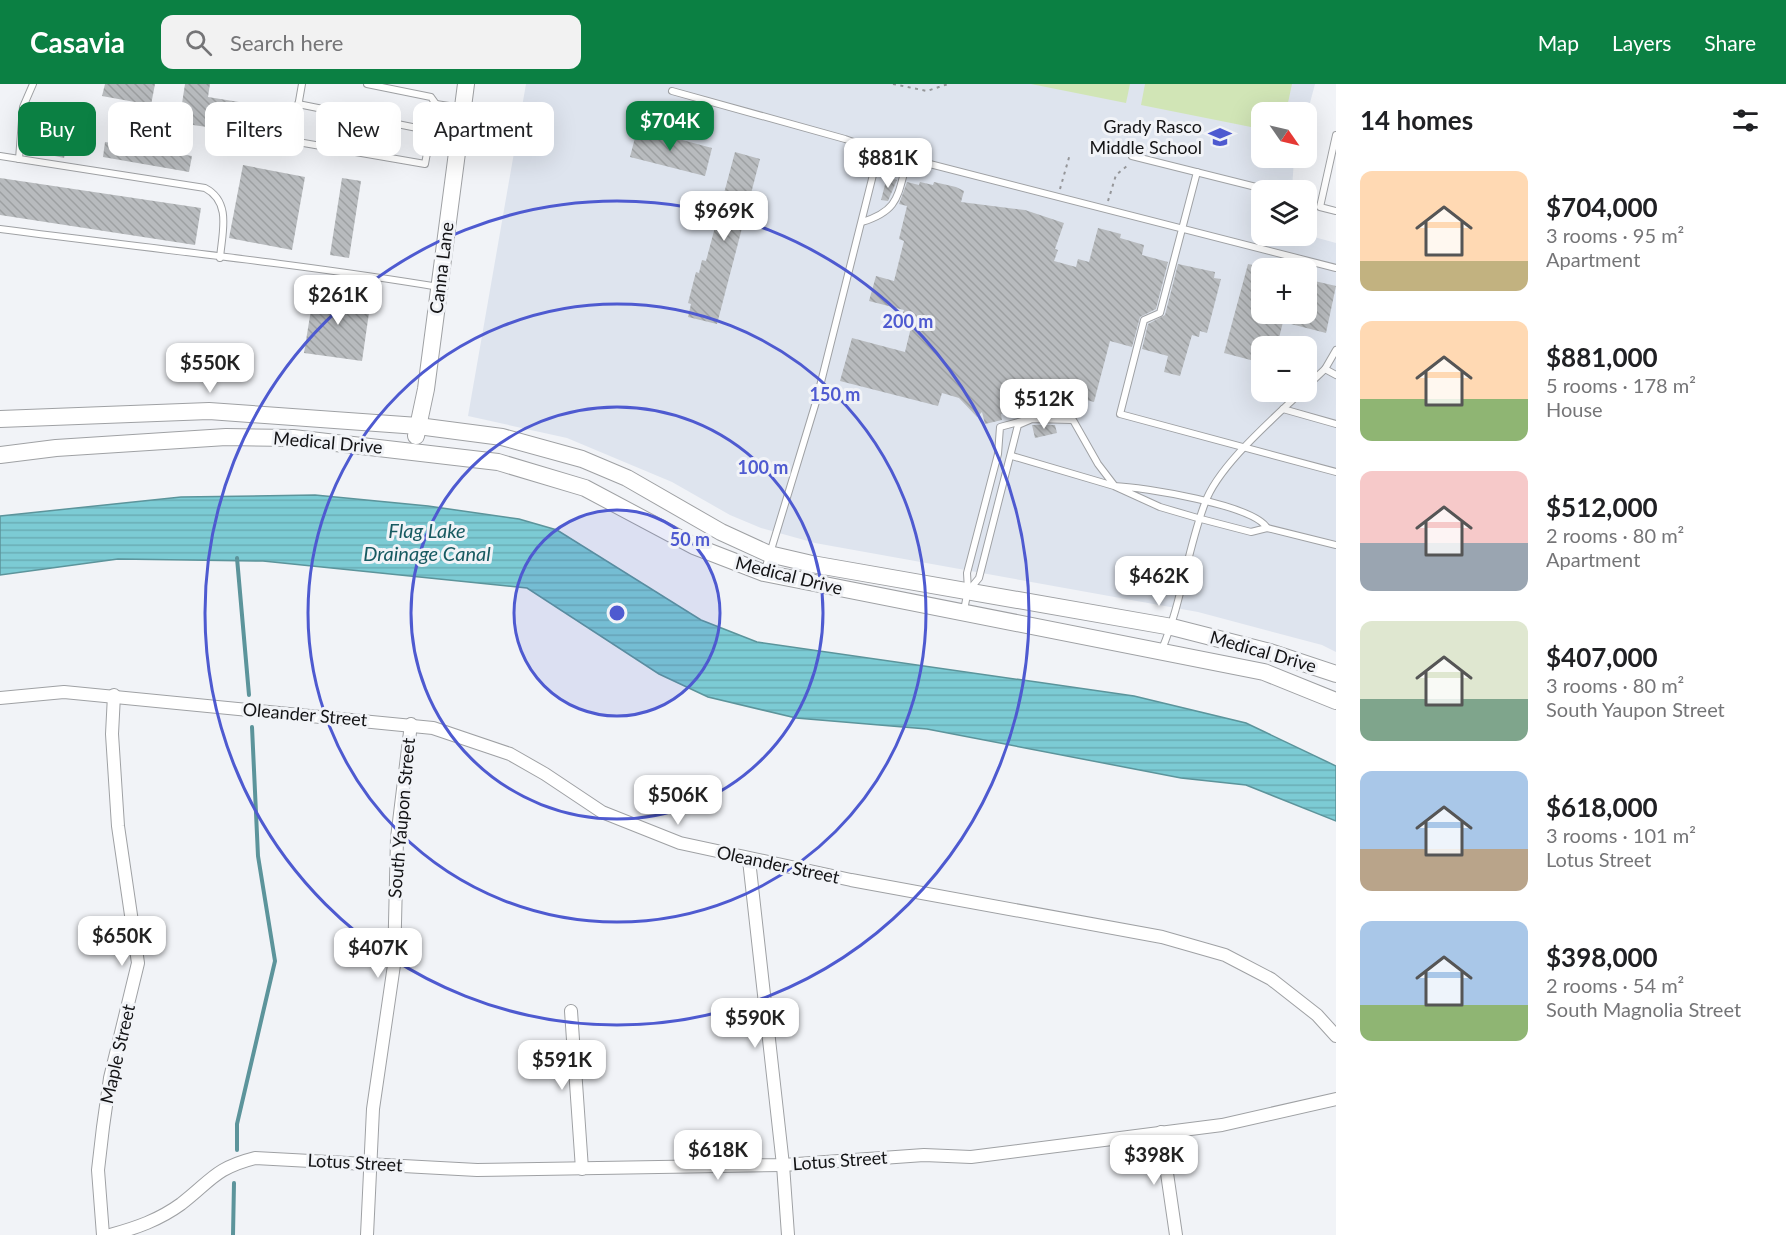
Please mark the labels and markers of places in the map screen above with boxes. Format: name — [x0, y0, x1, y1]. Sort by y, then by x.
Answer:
pin: $704K — [628, 101, 712, 152]
place label: Grady Rasco Middle School — [1090, 115, 1202, 158]
school or university icon: Grady Rasco Middle School — [1207, 124, 1233, 150]
pin: $881K — [846, 138, 930, 189]
pin: $969K — [682, 191, 766, 242]
pin: $261K — [296, 275, 380, 326]
pin: $550K — [168, 343, 252, 394]
pin: $512K — [1002, 379, 1086, 430]
pin: $462K — [1117, 556, 1201, 607]
centre of rings — [607, 603, 627, 623]
pin: $506K — [636, 775, 720, 826]
pin: $650K — [80, 916, 164, 967]
pin: $407K — [336, 928, 420, 979]
pin: $590K — [713, 998, 797, 1049]
pin: $591K — [520, 1040, 604, 1091]
pin: $618K — [676, 1130, 760, 1181]
pin: $398K — [1112, 1135, 1196, 1186]

